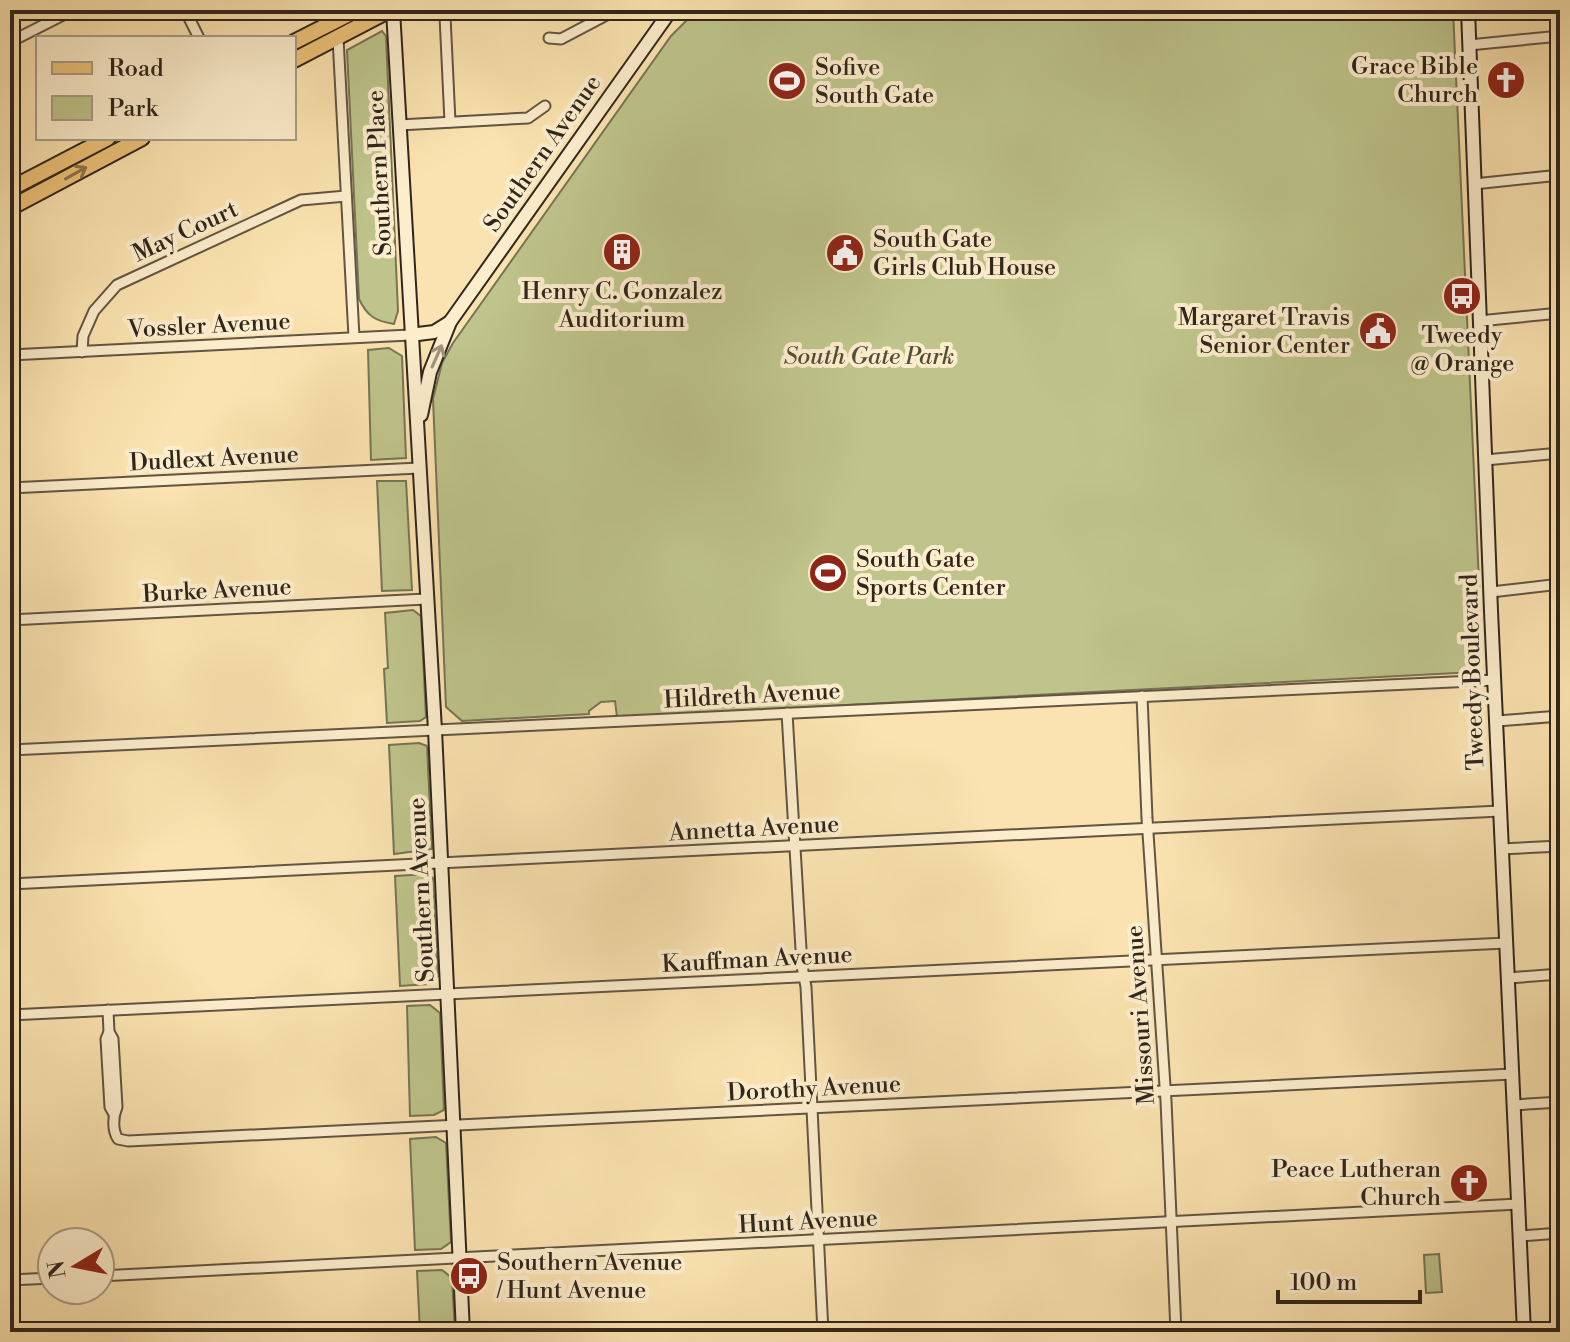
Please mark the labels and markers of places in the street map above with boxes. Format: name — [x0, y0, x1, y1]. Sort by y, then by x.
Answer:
place label: Grace Bible Church — [1351, 52, 1478, 110]
place label: Sofive South Gate — [815, 53, 934, 111]
church icon: Grace Bible Church — [1485, 59, 1527, 101]
sports icon: Sofive South Gate — [766, 60, 808, 102]
place label: South Gate Girls Club House — [873, 225, 1056, 283]
building icon: Henry C. Gonzalez Auditorium — [601, 231, 643, 273]
public building icon: South Gate Girls Club House — [824, 232, 866, 274]
bus stop icon: Tweedy @ Orange — [1441, 275, 1483, 317]
place label: Henry C. Gonzalez Auditorium — [521, 277, 723, 335]
place label: Margaret Travis Senior Center — [1178, 303, 1350, 361]
public building icon: Margaret Travis Senior Center — [1357, 310, 1399, 352]
place label: Tweedy @ Orange — [1410, 321, 1514, 379]
place label: South Gate Sports Center — [856, 545, 1006, 603]
sports icon: South Gate Sports Center — [807, 552, 849, 594]
place label: Peace Lutheran Church — [1271, 1155, 1441, 1213]
church icon: Peace Lutheran Church — [1448, 1162, 1490, 1204]
place label: Southern Avenue / Hunt Avenue — [496, 1248, 682, 1306]
bus stop icon: Southern Avenue / Hunt Avenue — [448, 1255, 490, 1297]

